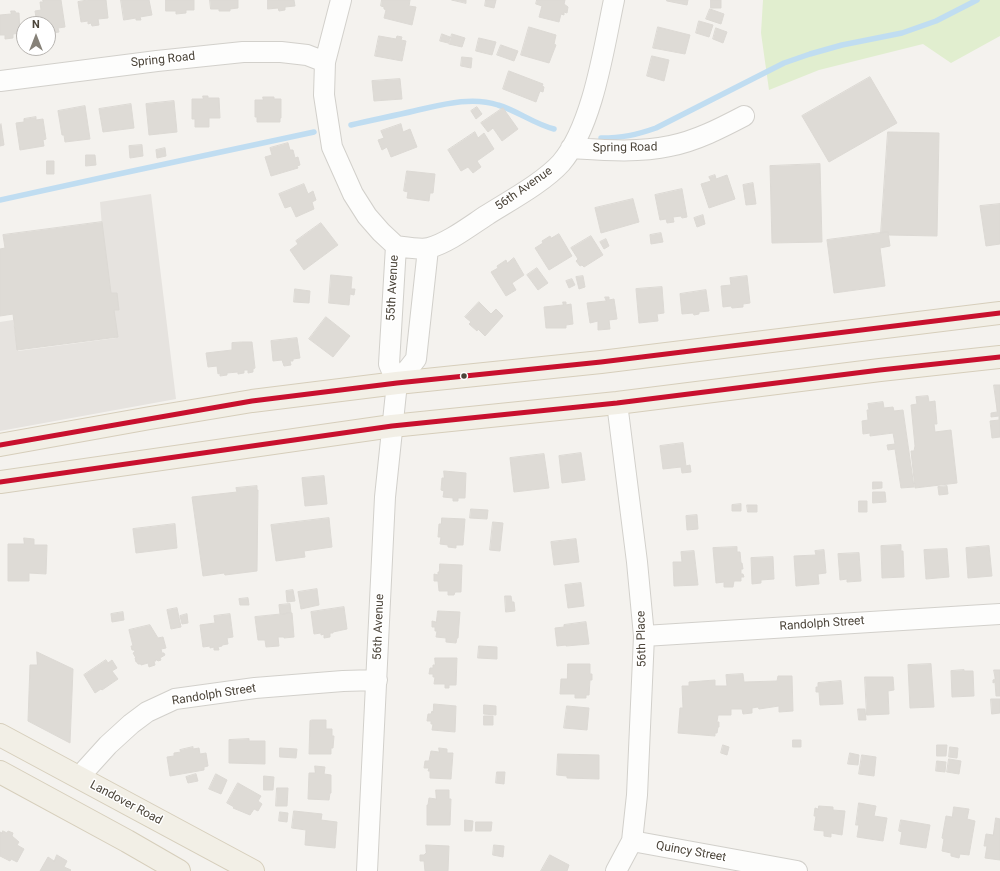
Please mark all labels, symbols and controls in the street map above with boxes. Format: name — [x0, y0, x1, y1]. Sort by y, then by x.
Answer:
north arrow — [16, 16, 56, 56]
text: N — [32, 18, 40, 31]
street label: Spring Road — [130, 49, 196, 71]
street label: Spring Road — [593, 140, 657, 156]
street label: 56th Avenue — [493, 164, 555, 214]
street label: 55th Avenue — [384, 255, 402, 321]
unlabelled marker — [459, 371, 469, 381]
street label: 56th Avenue — [371, 594, 387, 660]
street label: 56th Place — [634, 611, 650, 667]
street label: Randolph Street — [779, 614, 865, 634]
street label: Randolph Street — [171, 681, 257, 709]
street label: Landover Road — [87, 778, 165, 828]
street label: Quincy Street — [655, 839, 727, 865]

